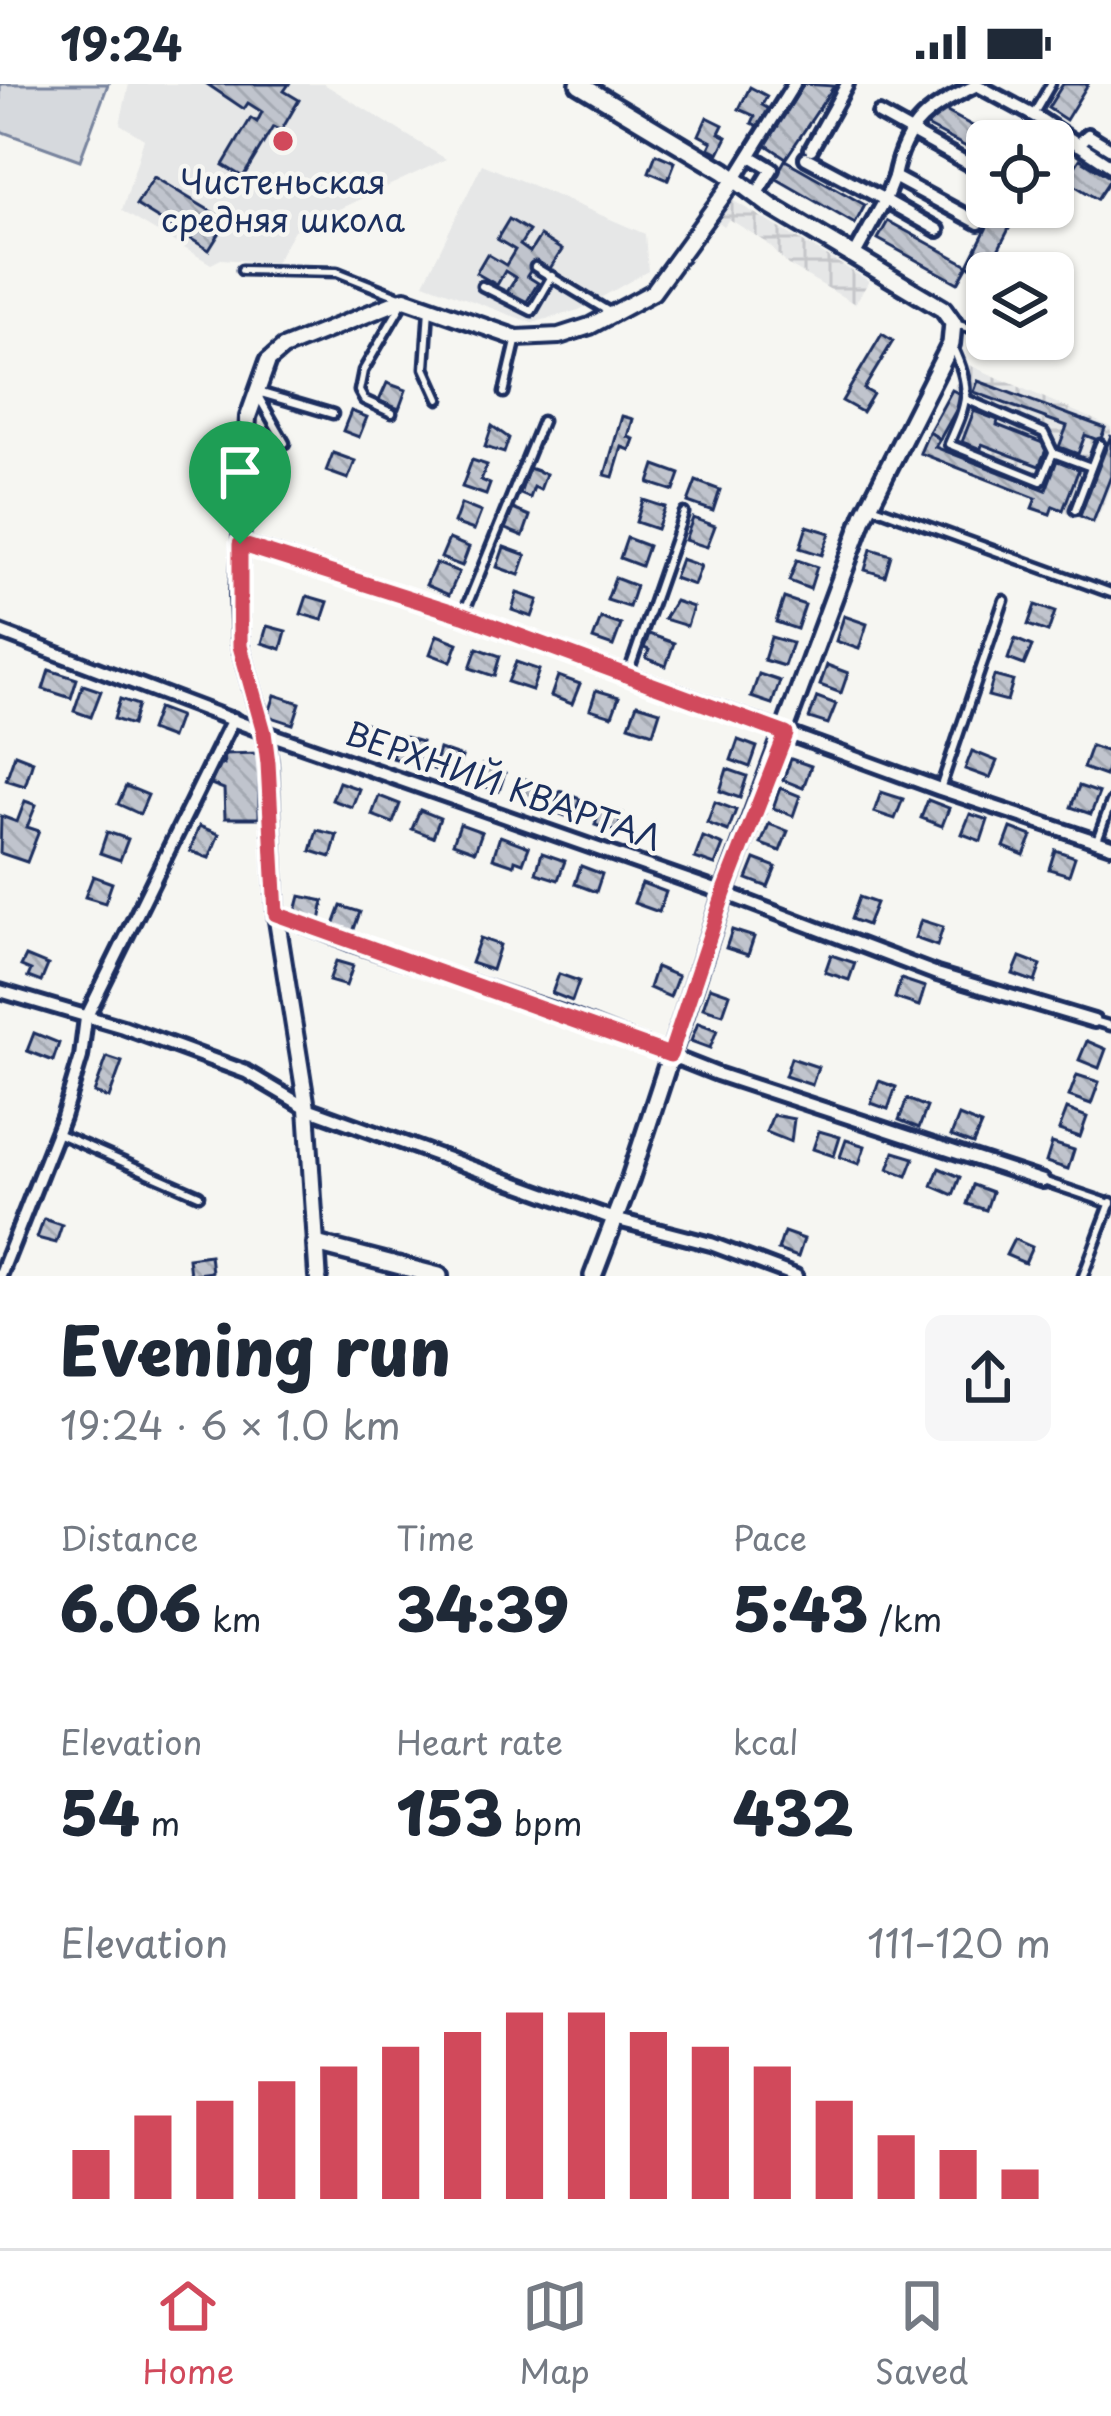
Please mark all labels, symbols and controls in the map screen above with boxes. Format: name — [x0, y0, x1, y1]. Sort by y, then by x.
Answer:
text: 19:24 — [60, 8, 182, 76]
map controls — [966, 120, 1074, 360]
button: locate — [966, 120, 1074, 228]
marker: Чистеньская средняя школа — [270, 128, 296, 154]
place label: Чистеньская средняя школа — [161, 155, 405, 243]
button: layers — [966, 252, 1074, 360]
pin — [189, 421, 291, 544]
icon: arrive — [207, 439, 273, 505]
street label: ВЕРХНИЙ КВАРТАЛ — [339, 706, 669, 862]
text: Evening run — [60, 1299, 451, 1398]
button: share — [925, 1315, 1051, 1441]
text: 19:24 · 6 × 1.0 km — [60, 1394, 401, 1453]
text: Distance — [60, 1512, 198, 1562]
text: Time — [396, 1512, 474, 1562]
text: Pace — [733, 1512, 807, 1562]
text: 6.06 — [60, 1562, 201, 1652]
text: 34:39 — [396, 1562, 569, 1652]
text: 5:43 — [733, 1562, 868, 1652]
text: km — [201, 1593, 262, 1643]
text: /km — [868, 1593, 942, 1643]
text: Elevation — [60, 1716, 202, 1766]
text: Heart rate — [396, 1716, 563, 1766]
text: kcal — [733, 1716, 799, 1766]
text: 54 — [60, 1766, 140, 1856]
text: 153 — [396, 1766, 503, 1856]
text: 432 — [733, 1766, 853, 1856]
text: m — [140, 1797, 180, 1847]
text: bpm — [503, 1797, 582, 1847]
text: Elevation — [60, 1912, 228, 1971]
text: 111–120 m — [867, 1912, 1051, 1971]
tab: Home — [143, 2273, 234, 2395]
tab: Map — [519, 2273, 590, 2395]
tab: Saved — [875, 2273, 968, 2395]

